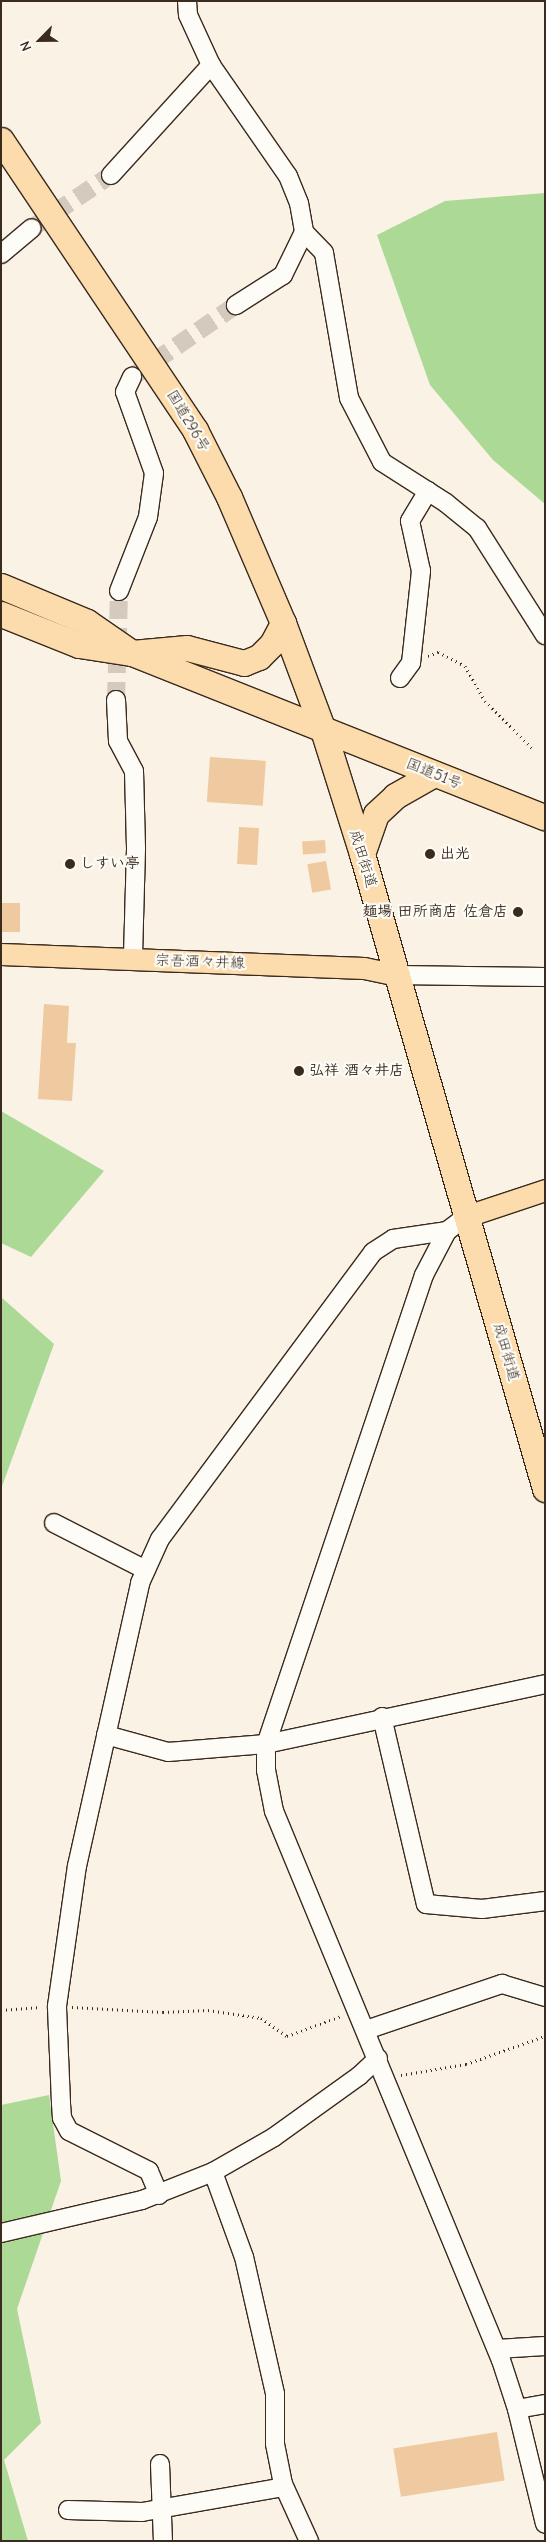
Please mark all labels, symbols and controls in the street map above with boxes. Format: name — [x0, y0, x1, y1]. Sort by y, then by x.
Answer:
north arrow — [15, 15, 65, 65]
text: N — [16, 39, 35, 54]
street label: 国道296号 — [163, 387, 213, 455]
street label: 国道51号 — [403, 755, 465, 793]
street label: 成田街道 — [346, 828, 380, 890]
place label: 出光 — [440, 845, 470, 863]
marker: 出光 — [424, 848, 436, 860]
place label: しすい亭 — [80, 855, 140, 873]
marker: しすい亭 — [64, 858, 76, 870]
place label: 麺場 田所商店 佐倉店 — [362, 903, 508, 921]
marker: 麺場 田所商店 佐倉店 — [512, 906, 524, 918]
street label: 宗吾酒々井線 — [155, 951, 245, 973]
place label: 弘祥 酒々井店 — [309, 1062, 404, 1080]
marker: 弘祥 酒々井店 — [293, 1065, 305, 1077]
street label: 成田街道 — [489, 1321, 523, 1383]

